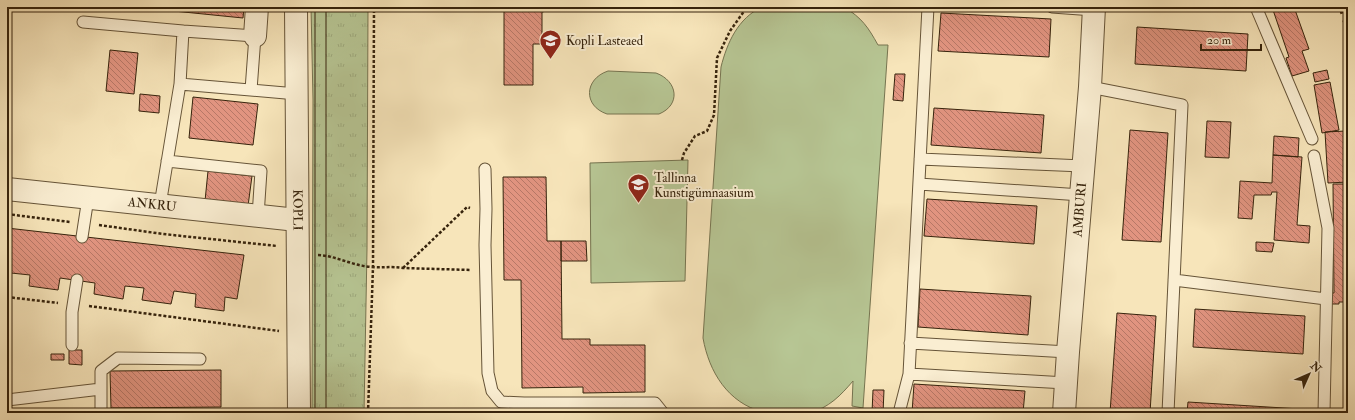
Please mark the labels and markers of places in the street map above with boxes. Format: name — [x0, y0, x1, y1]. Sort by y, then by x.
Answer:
school or university icon: Kopli Lasteaed — [538, 28, 564, 61]
place label: Kopli Lasteaed — [566, 33, 644, 50]
place label: Tallinna Kunstigümnaasium — [654, 170, 754, 201]
school or university icon: Tallinna Kunstigümnaasium — [625, 172, 651, 205]

